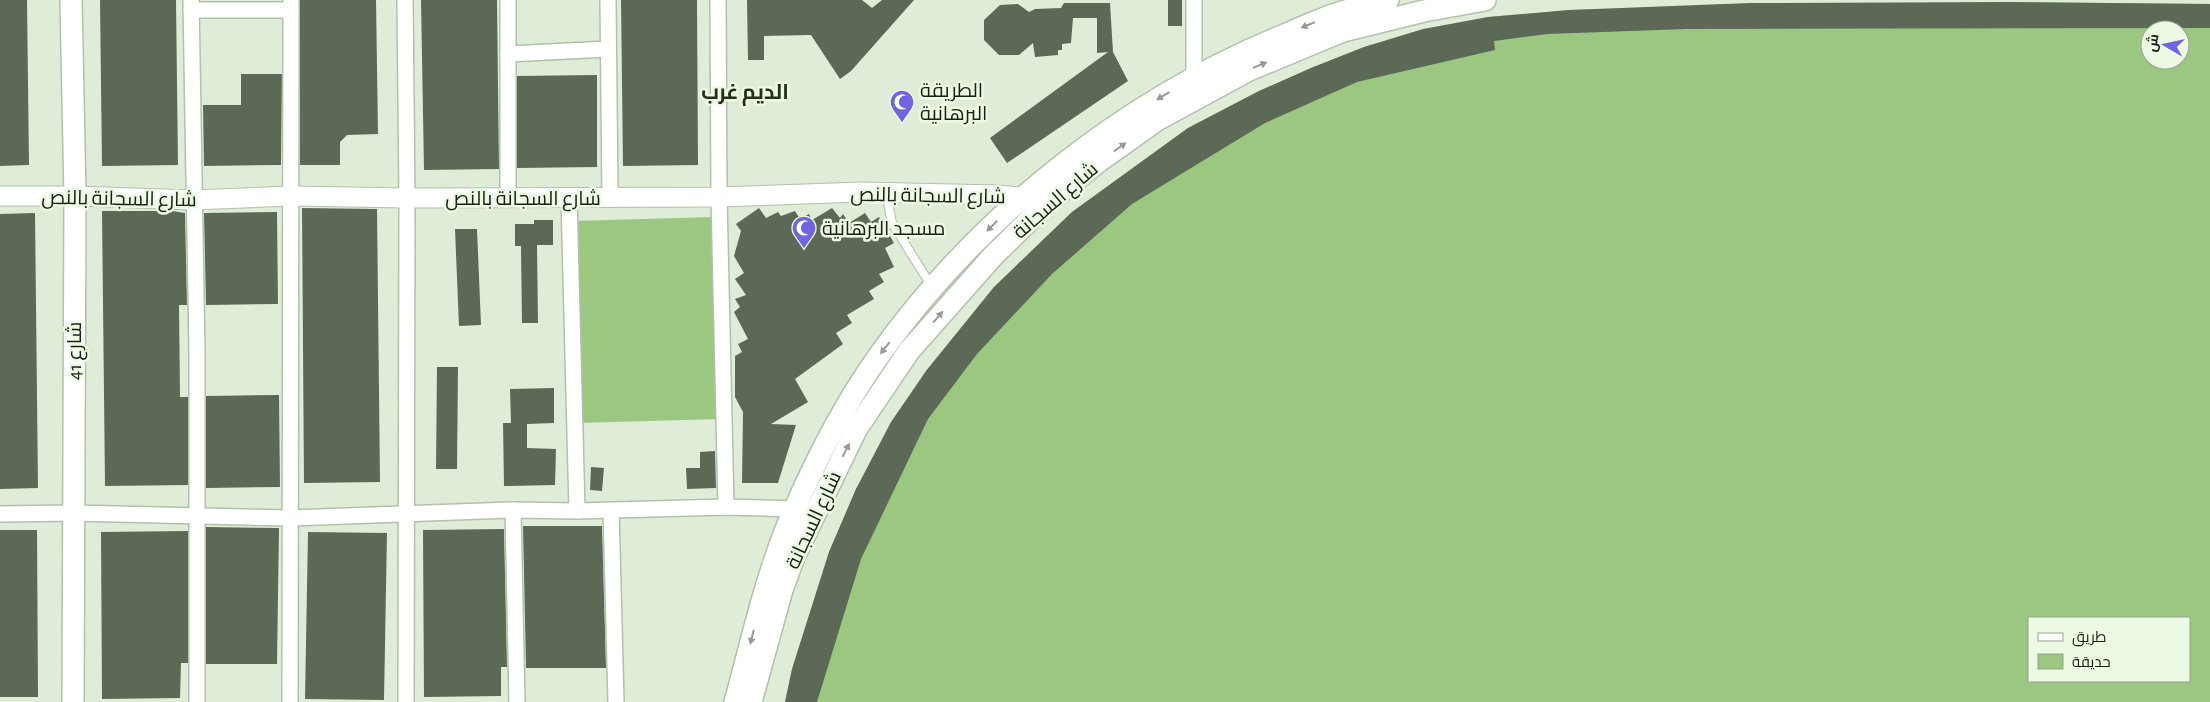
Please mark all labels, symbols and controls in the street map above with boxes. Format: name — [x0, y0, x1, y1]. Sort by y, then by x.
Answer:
north arrow — [2140, 20, 2190, 70]
one-way arrow — [1300, 21, 1315, 29]
text: ش — [2143, 33, 2162, 53]
one-way arrow — [1253, 61, 1267, 69]
place label: الطريقة البرهانية — [920, 81, 987, 125]
district label: الديم غرب — [701, 82, 789, 106]
mosque icon: الطريقة البرهانية — [889, 89, 915, 123]
one-way arrow — [1156, 92, 1169, 101]
one-way arrow — [1113, 142, 1127, 152]
street label: شارع السجانة — [1009, 159, 1104, 245]
street label: شارع السجانة بالنص — [850, 185, 1006, 210]
street label: شارع السجانة بالنص — [41, 188, 197, 213]
street label: شارع السجانة بالنص — [445, 189, 601, 212]
mosque icon: مسجد البرهانية — [791, 215, 817, 249]
place label: مسجد البرهانية — [822, 219, 945, 240]
one-way arrow — [986, 220, 998, 232]
one-way arrow — [932, 311, 943, 324]
street label: شارع 41 — [65, 322, 88, 380]
one-way arrow — [879, 341, 890, 354]
one-way arrow — [841, 443, 850, 458]
street label: شارع السجانة — [783, 469, 848, 573]
legend — [2028, 617, 2190, 682]
one-way arrow — [748, 629, 756, 644]
text: طريق — [2072, 630, 2106, 647]
text: حديقة — [2072, 655, 2111, 670]

